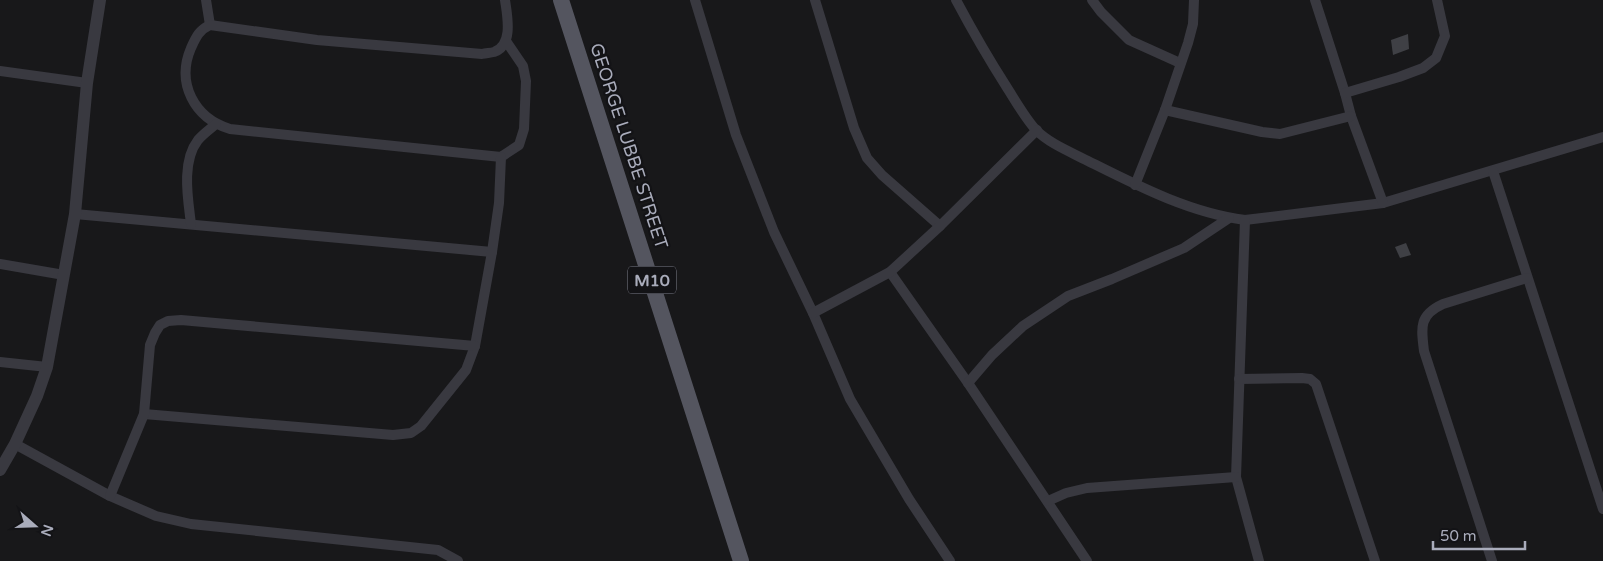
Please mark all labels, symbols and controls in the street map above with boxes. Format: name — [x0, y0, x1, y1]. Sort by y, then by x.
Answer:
street label: GEORGE LUBBE STREET — [585, 40, 673, 252]
road number: M10 — [628, 266, 676, 294]
north arrow — [10, 501, 60, 551]
scale bar — [1433, 518, 1526, 550]
text: N — [37, 522, 57, 538]
text: 50 m — [1440, 527, 1477, 545]

